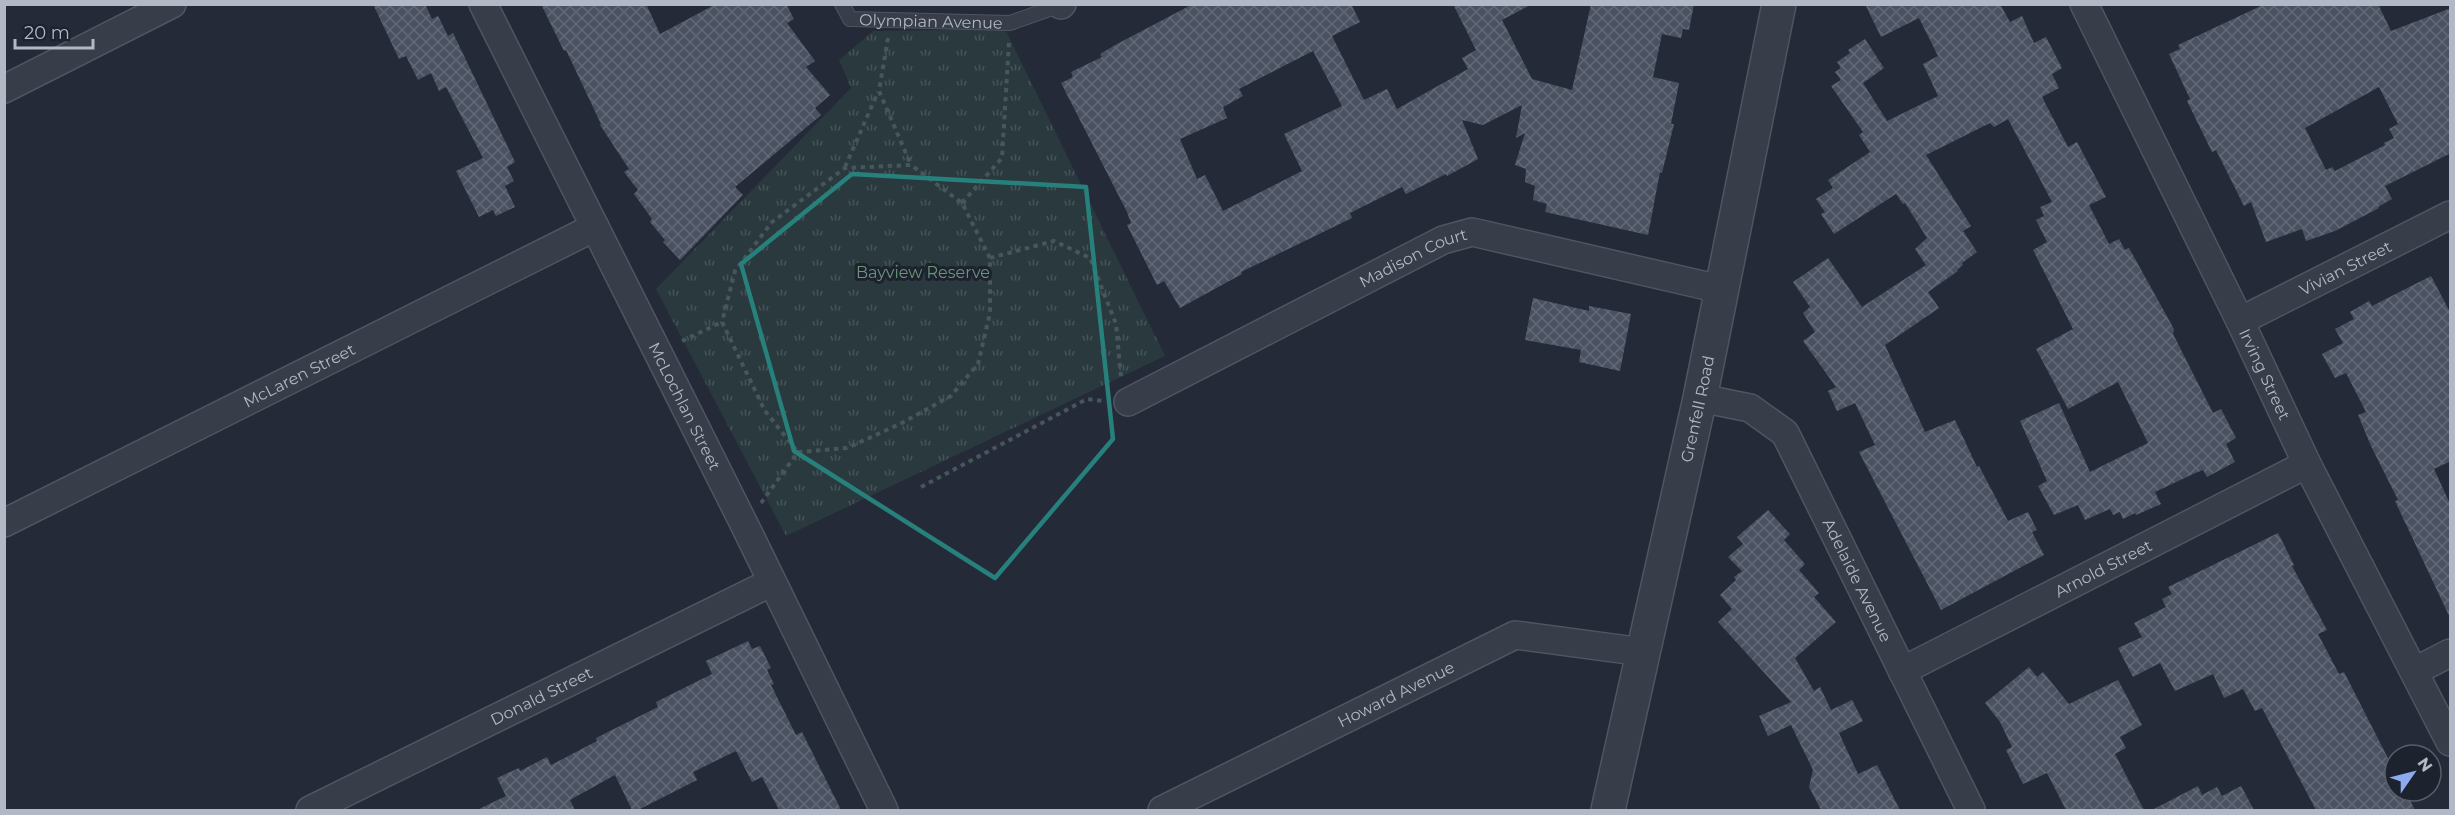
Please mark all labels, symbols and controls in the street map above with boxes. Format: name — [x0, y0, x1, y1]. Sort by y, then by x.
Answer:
street label: Olympian Avenue — [859, 10, 1003, 32]
scale bar — [15, 12, 93, 50]
text: 20 m — [24, 22, 70, 44]
street label: Madison Court — [1356, 224, 1470, 291]
street label: Vivian Street — [2296, 236, 2395, 299]
park label: Bayview Reserve — [856, 263, 990, 282]
street label: Irving Street — [2235, 325, 2295, 423]
street label: McLaren Street — [240, 339, 359, 411]
street label: McLochlan Street — [645, 339, 725, 474]
street label: Grenfell Road — [1676, 354, 1718, 464]
street label: Adelaide Avenue — [1819, 515, 1896, 645]
street label: Arnold Street — [2052, 535, 2155, 601]
street label: Howard Avenue — [1334, 657, 1457, 731]
street label: Donald Street — [487, 662, 596, 729]
north arrow — [2383, 743, 2443, 803]
text: N — [2413, 754, 2436, 775]

